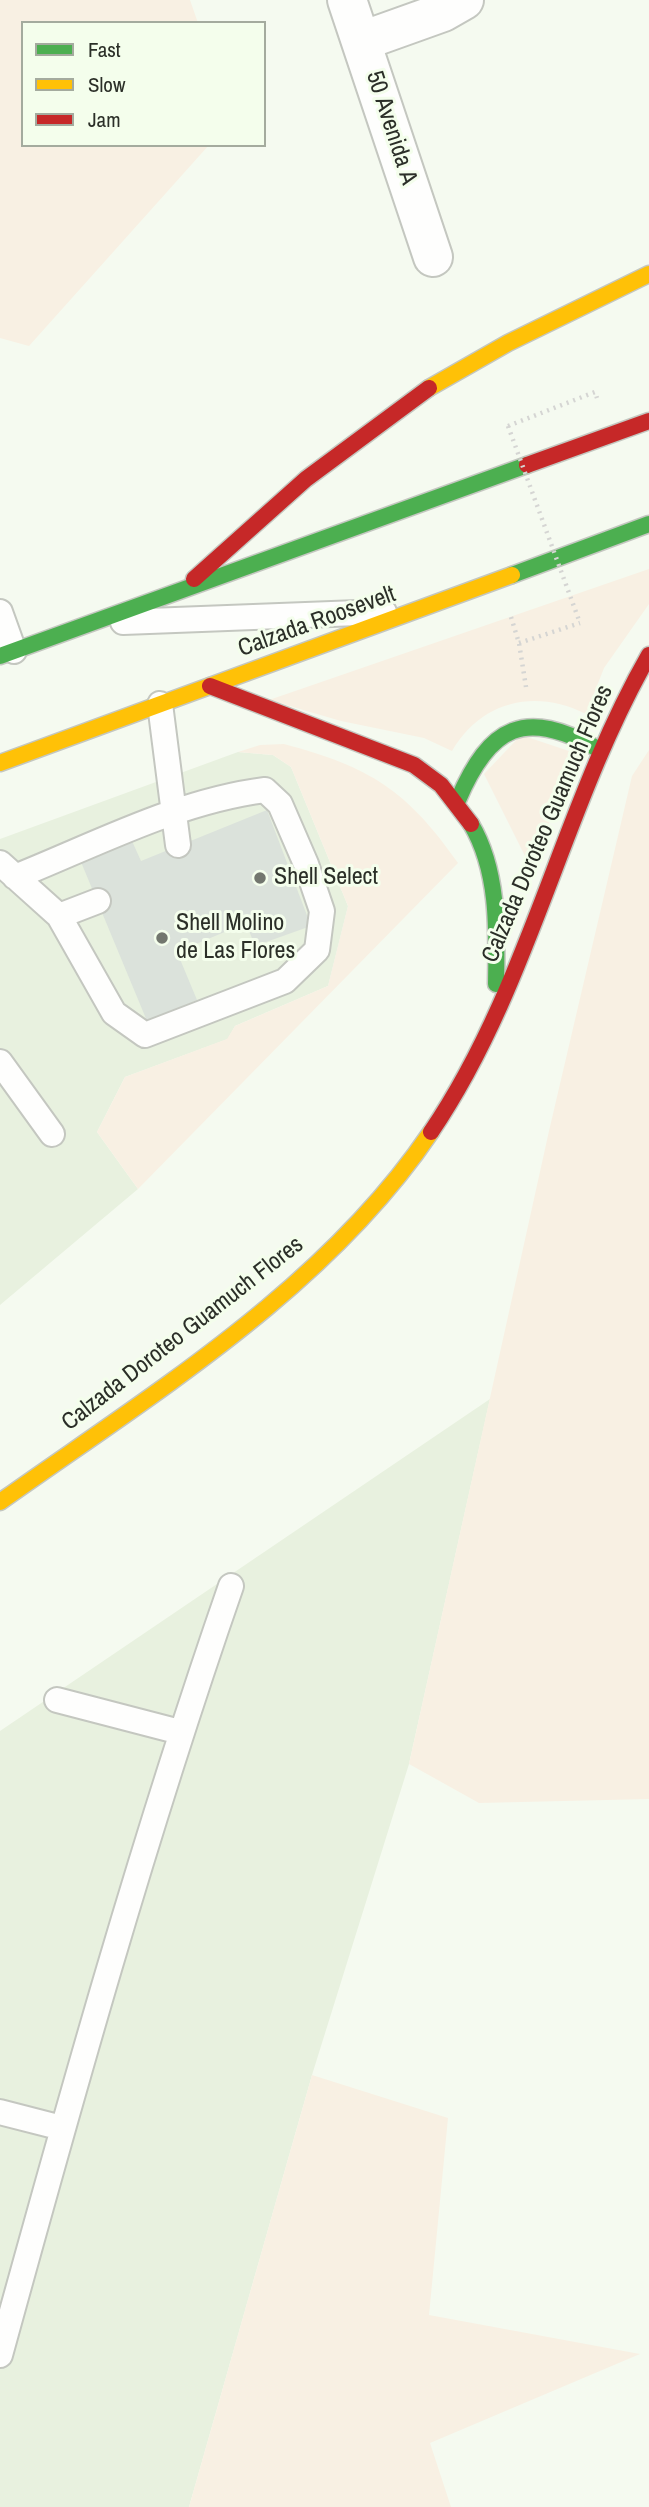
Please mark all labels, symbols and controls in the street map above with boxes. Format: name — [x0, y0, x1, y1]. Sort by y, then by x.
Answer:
legend — [21, 21, 266, 147]
text: Fast — [88, 35, 121, 64]
street label: 50 Avenida A — [359, 68, 423, 188]
text: Slow — [88, 70, 125, 99]
text: Jam — [88, 105, 121, 134]
street label: Calzada Roosevelt — [234, 580, 400, 664]
street label: Calzada Doroteo Guamuch Flores — [476, 681, 620, 967]
place label: Shell Select — [274, 864, 378, 892]
marker: Shell Select — [252, 870, 268, 886]
place label: Shell Molino de Las Flores — [176, 910, 295, 966]
marker: Shell Molino de Las Flores — [154, 930, 170, 946]
street label: Calzada Doroteo Guamuch Flores — [56, 1231, 310, 1437]

